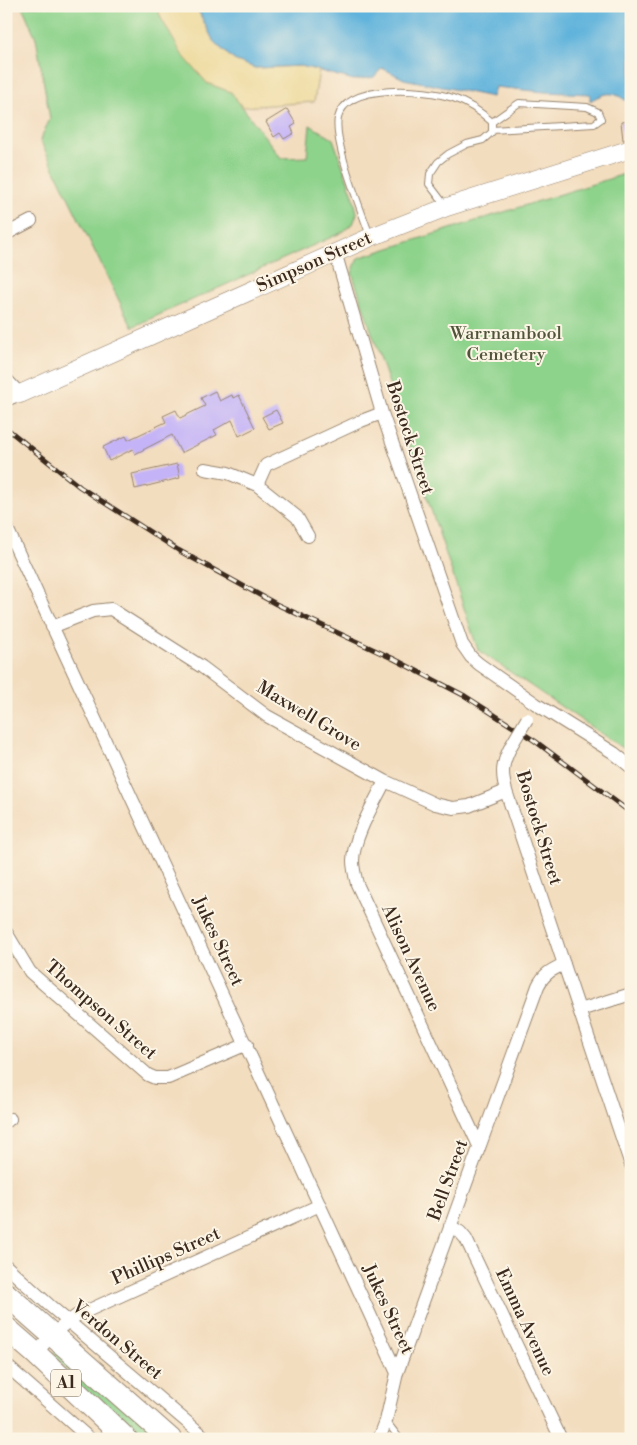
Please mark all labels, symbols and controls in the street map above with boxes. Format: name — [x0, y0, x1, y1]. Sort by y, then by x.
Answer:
street label: Simpson Street — [253, 226, 376, 298]
park label: Warrnambool Cemetery — [449, 322, 563, 366]
street label: Bostock Street — [380, 377, 439, 498]
street label: Maxwell Grove — [252, 676, 366, 756]
street label: Bostock Street — [510, 767, 567, 888]
street label: Jukes Street — [187, 891, 249, 990]
street label: Alison Avenue — [376, 900, 446, 1015]
street label: Thompson Street — [40, 955, 162, 1065]
street label: Bell Street — [422, 1136, 474, 1225]
street label: Phillips Street — [108, 1222, 224, 1290]
street label: Jukes Street — [357, 1259, 419, 1358]
street label: Emma Avenue — [490, 1265, 560, 1379]
street label: Verdon Street — [66, 1295, 168, 1385]
road number: A1 — [51, 1370, 81, 1396]

